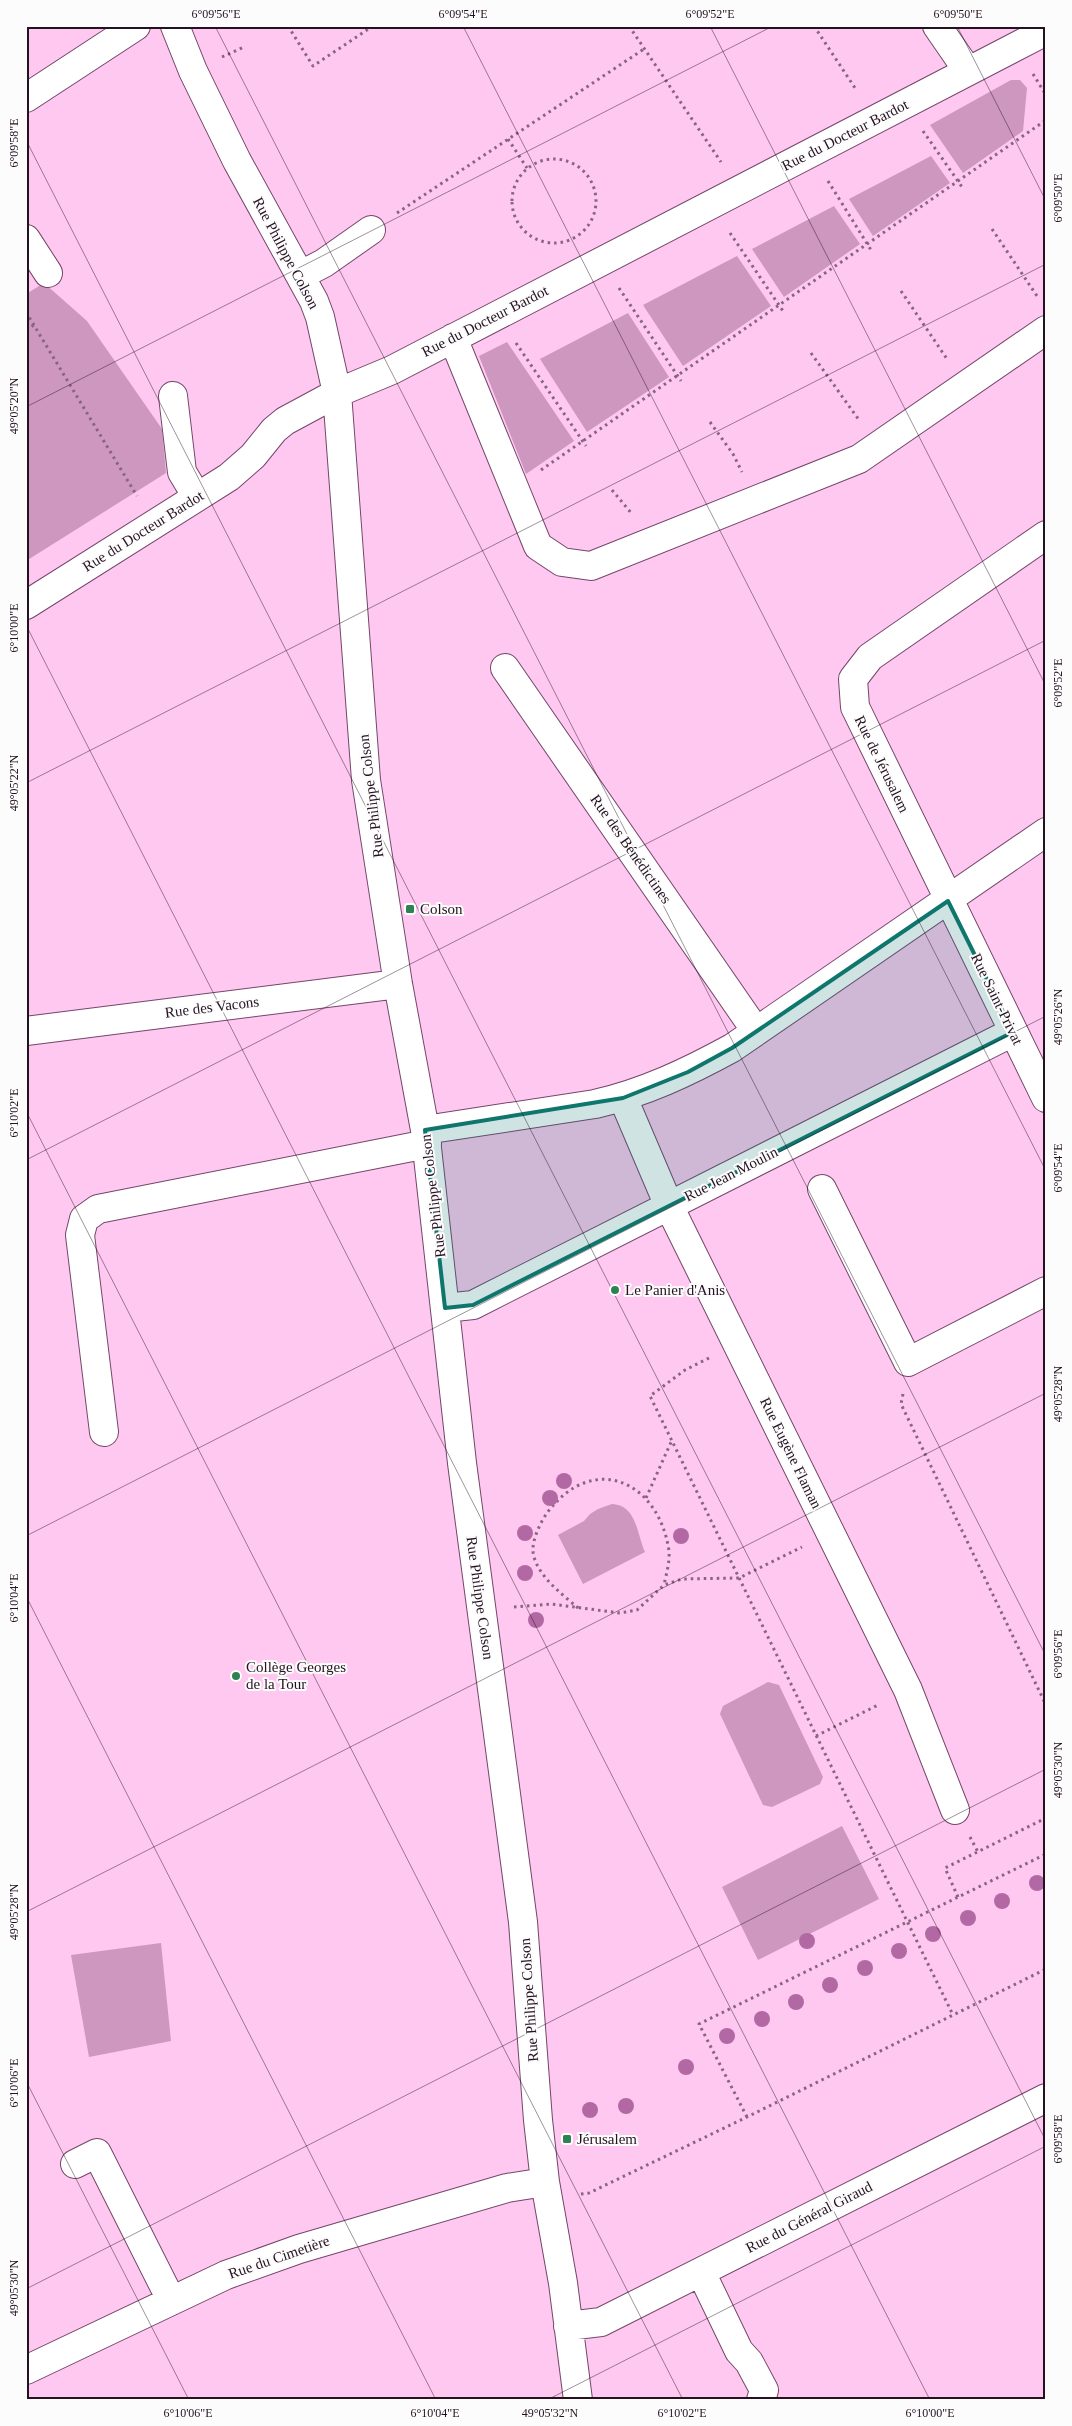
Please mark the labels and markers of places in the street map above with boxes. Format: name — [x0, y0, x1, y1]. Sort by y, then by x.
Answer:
place label: Colson — [420, 901, 463, 917]
marker: Colson — [404, 903, 416, 915]
place label: Le Panier d'Anis — [625, 1282, 725, 1298]
marker: Le Panier d'Anis — [609, 1284, 621, 1296]
place label: Collège Georges de la Tour — [246, 1659, 346, 1692]
marker: Collège Georges de la Tour — [230, 1670, 242, 1682]
place label: Jérusalem — [577, 2131, 637, 2147]
marker: Jérusalem — [561, 2133, 573, 2145]

